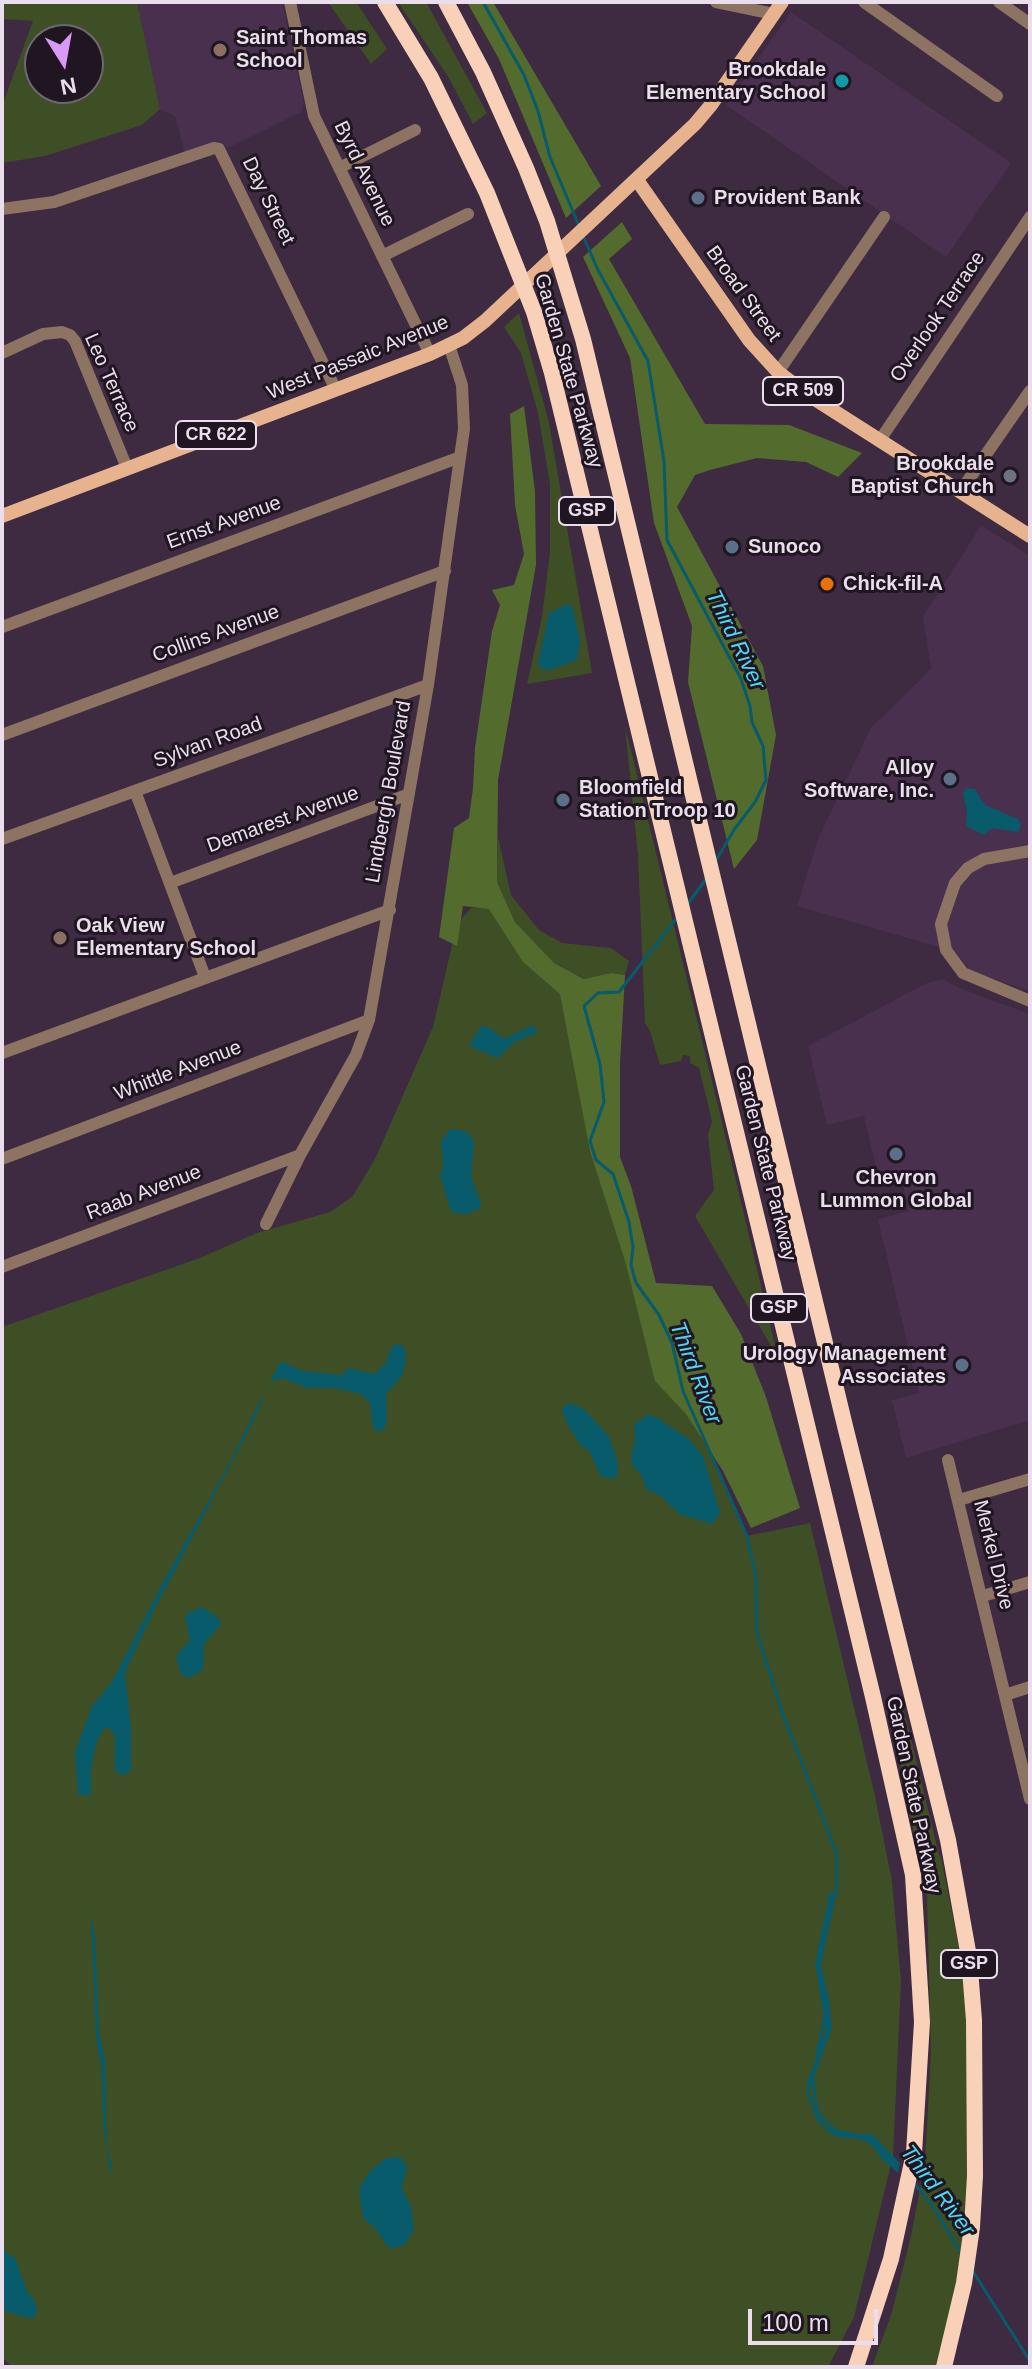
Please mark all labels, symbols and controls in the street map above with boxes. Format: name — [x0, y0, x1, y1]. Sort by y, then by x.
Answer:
north arrow — [24, 24, 104, 104]
place label: Saint Thomas School — [236, 26, 367, 73]
marker: Saint Thomas School — [211, 41, 229, 59]
place label: Brookdale Elementary School — [646, 58, 826, 105]
text: N — [58, 72, 78, 100]
marker: Brookdale Elementary School — [833, 72, 851, 90]
street label: Byrd Avenue — [328, 117, 400, 231]
street label: Day Street — [237, 153, 299, 249]
place label: Provident Bank — [714, 186, 861, 210]
marker: Provident Bank — [689, 189, 707, 207]
street label: Broad Street — [700, 242, 786, 346]
street label: Overlook Terrace — [885, 247, 991, 387]
street label: Garden State Parkway — [529, 271, 607, 471]
street label: West Passaic Avenue — [264, 311, 452, 405]
street label: Leo Terrace — [79, 330, 143, 436]
road number: CR 509 — [763, 377, 843, 405]
road number: CR 622 — [176, 421, 256, 449]
place label: Brookdale Baptist Church — [851, 452, 994, 499]
marker: Brookdale Baptist Church — [1001, 467, 1019, 485]
street label: Ernst Avenue — [164, 491, 284, 555]
road number: GSP — [559, 497, 615, 525]
place label: Sunoco — [748, 535, 821, 559]
marker: Sunoco — [723, 538, 741, 556]
place label: Chick-fil-A — [843, 572, 943, 596]
marker: Chick-fil-A — [818, 575, 836, 593]
water label: Third River — [700, 586, 770, 694]
street label: Collins Avenue — [149, 600, 283, 668]
street label: Lindbergh Boulevard — [361, 699, 417, 885]
street label: Sylvan Road — [151, 712, 265, 774]
place label: Alloy Software, Inc. — [804, 756, 934, 803]
marker: Alloy Software, Inc. — [941, 770, 959, 788]
place label: Bloomfield Station Troop 10 — [579, 776, 736, 823]
street label: Demarest Avenue — [204, 781, 362, 859]
marker: Bloomfield Station Troop 10 — [554, 791, 572, 809]
place label: Oak View Elementary School — [76, 914, 256, 961]
marker: Oak View Elementary School — [51, 929, 69, 947]
street label: Whittle Avenue — [111, 1036, 245, 1106]
street label: Garden State Parkway — [729, 1062, 801, 1264]
marker: Chevron Lummon Global — [887, 1145, 905, 1163]
street label: Raab Avenue — [83, 1160, 205, 1226]
place label: Chevron Lummon Global — [820, 1166, 972, 1213]
road number: GSP — [751, 1294, 807, 1322]
water label: Third River — [663, 1318, 727, 1428]
place label: Urology Management Associates — [743, 1342, 946, 1389]
marker: Urology Management Associates — [953, 1356, 971, 1374]
street label: Merkel Drive — [968, 1498, 1018, 1612]
street label: Garden State Parkway — [880, 1694, 946, 1896]
road number: GSP — [941, 1950, 997, 1978]
water label: Third River — [894, 2140, 980, 2242]
scale bar — [752, 2293, 882, 2343]
text: 100 m — [762, 2309, 829, 2336]

